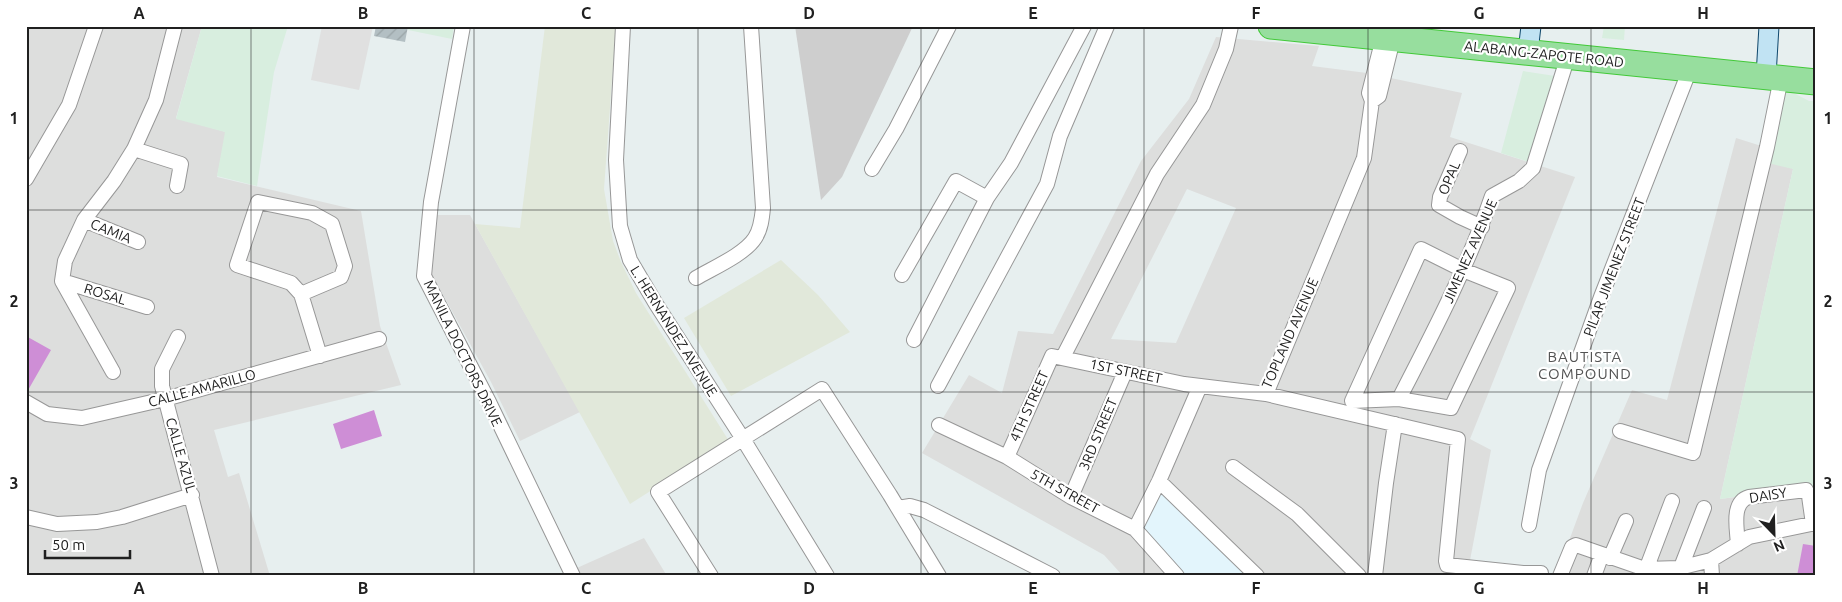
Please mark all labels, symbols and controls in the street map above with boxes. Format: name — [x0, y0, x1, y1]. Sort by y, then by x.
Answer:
text: A — [133, 4, 145, 22]
text: B — [358, 4, 368, 22]
text: C — [581, 4, 591, 22]
text: D — [803, 4, 815, 22]
text: E — [1028, 4, 1038, 22]
text: F — [1252, 4, 1261, 22]
text: G — [1473, 4, 1485, 22]
text: H — [1697, 4, 1709, 22]
street label: ALABANG-ZAPOTE ROAD — [1463, 38, 1625, 70]
text: 1 — [9, 109, 19, 127]
text: 1 — [1823, 109, 1833, 127]
street label: OPAL — [1435, 159, 1463, 197]
street label: PILAR JIMENEZ STREET — [1580, 195, 1648, 339]
street label: JIMENEZ AVENUE — [1440, 196, 1500, 305]
street label: CAMIA — [88, 216, 134, 246]
street label: L. HERNANDEZ AVENUE — [627, 263, 721, 399]
street label: TOPLAND AVENUE — [1258, 275, 1322, 391]
street label: MANILA DOCTORS DRIVE — [421, 277, 506, 429]
street label: ROSAL — [82, 280, 128, 308]
text: 2 — [9, 292, 19, 310]
text: 2 — [1823, 292, 1833, 310]
district label: BAUTISTA COMPOUND — [1538, 348, 1632, 382]
street label: 1ST STREET — [1088, 356, 1164, 387]
street label: CALLE AMARILLO — [146, 366, 258, 410]
street label: 4TH STREET — [1006, 368, 1052, 444]
street label: 3RD STREET — [1076, 395, 1120, 473]
street label: CALLE AZUL — [163, 416, 199, 494]
street label: 5TH STREET — [1028, 466, 1102, 517]
text: 3 — [9, 474, 19, 492]
text: 3 — [1823, 474, 1833, 492]
street label: DAISY — [1748, 484, 1788, 506]
north arrow — [1750, 510, 1800, 560]
scale bar — [45, 527, 130, 559]
text: 50 m — [52, 536, 85, 553]
text: N — [1771, 537, 1787, 555]
text: A — [133, 579, 145, 597]
text: B — [358, 579, 368, 597]
text: C — [581, 579, 591, 597]
text: D — [803, 579, 815, 597]
text: E — [1028, 579, 1038, 597]
text: F — [1252, 579, 1261, 597]
text: G — [1473, 579, 1485, 597]
text: H — [1697, 579, 1709, 597]

